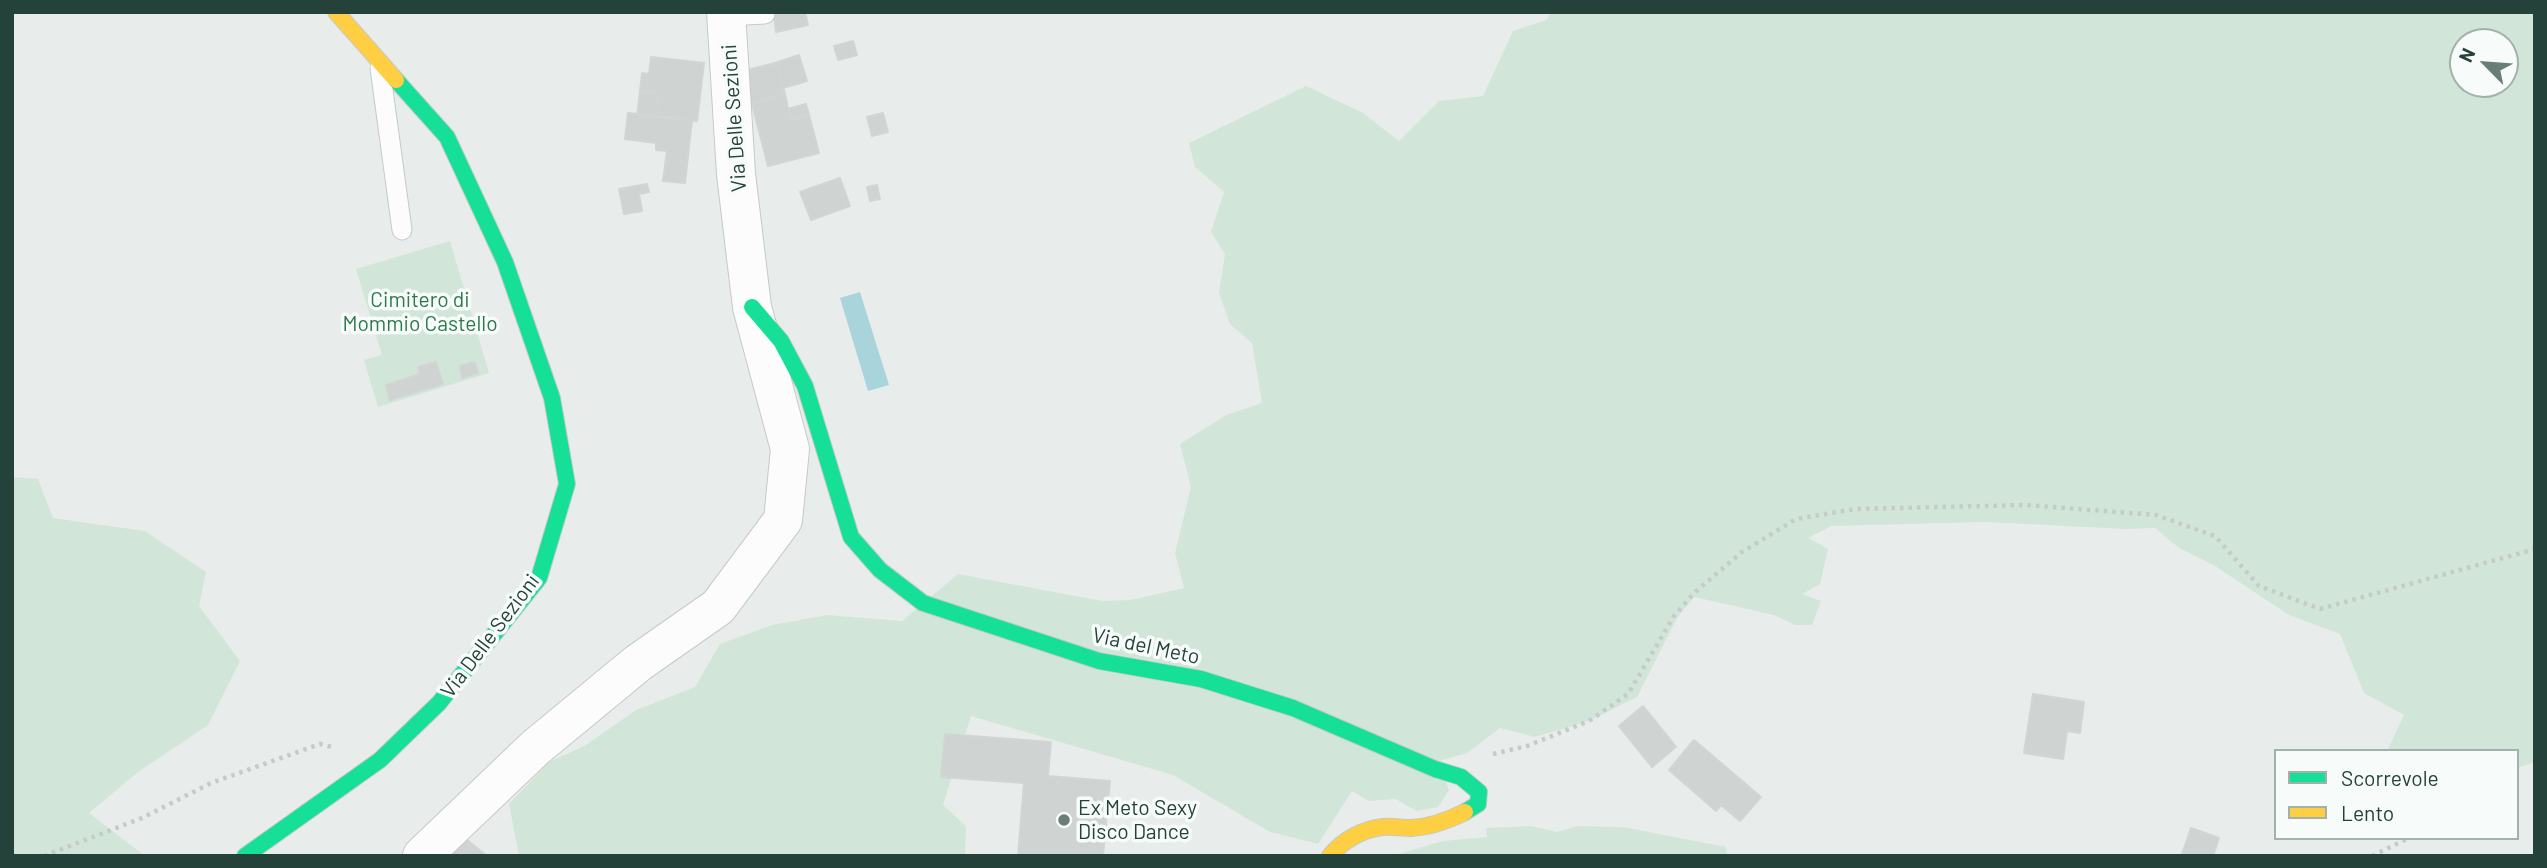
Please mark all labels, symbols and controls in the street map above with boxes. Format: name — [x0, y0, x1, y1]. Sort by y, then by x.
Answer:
north arrow — [2449, 28, 2519, 98]
street label: Via Delle Sezioni — [716, 43, 752, 193]
text: N — [2453, 44, 2479, 65]
park label: Cimitero di Mommio Castello — [342, 287, 498, 337]
street label: Via Delle Sezioni — [435, 569, 545, 703]
street label: Via del Meto — [1090, 622, 1202, 670]
legend — [2274, 749, 2519, 840]
text: Scorrevole — [2341, 765, 2439, 790]
place label: Ex Meto Sexy Disco Dance — [1078, 795, 1197, 845]
text: Lento — [2341, 800, 2394, 825]
marker: Ex Meto Sexy Disco Dance — [1056, 812, 1072, 828]

